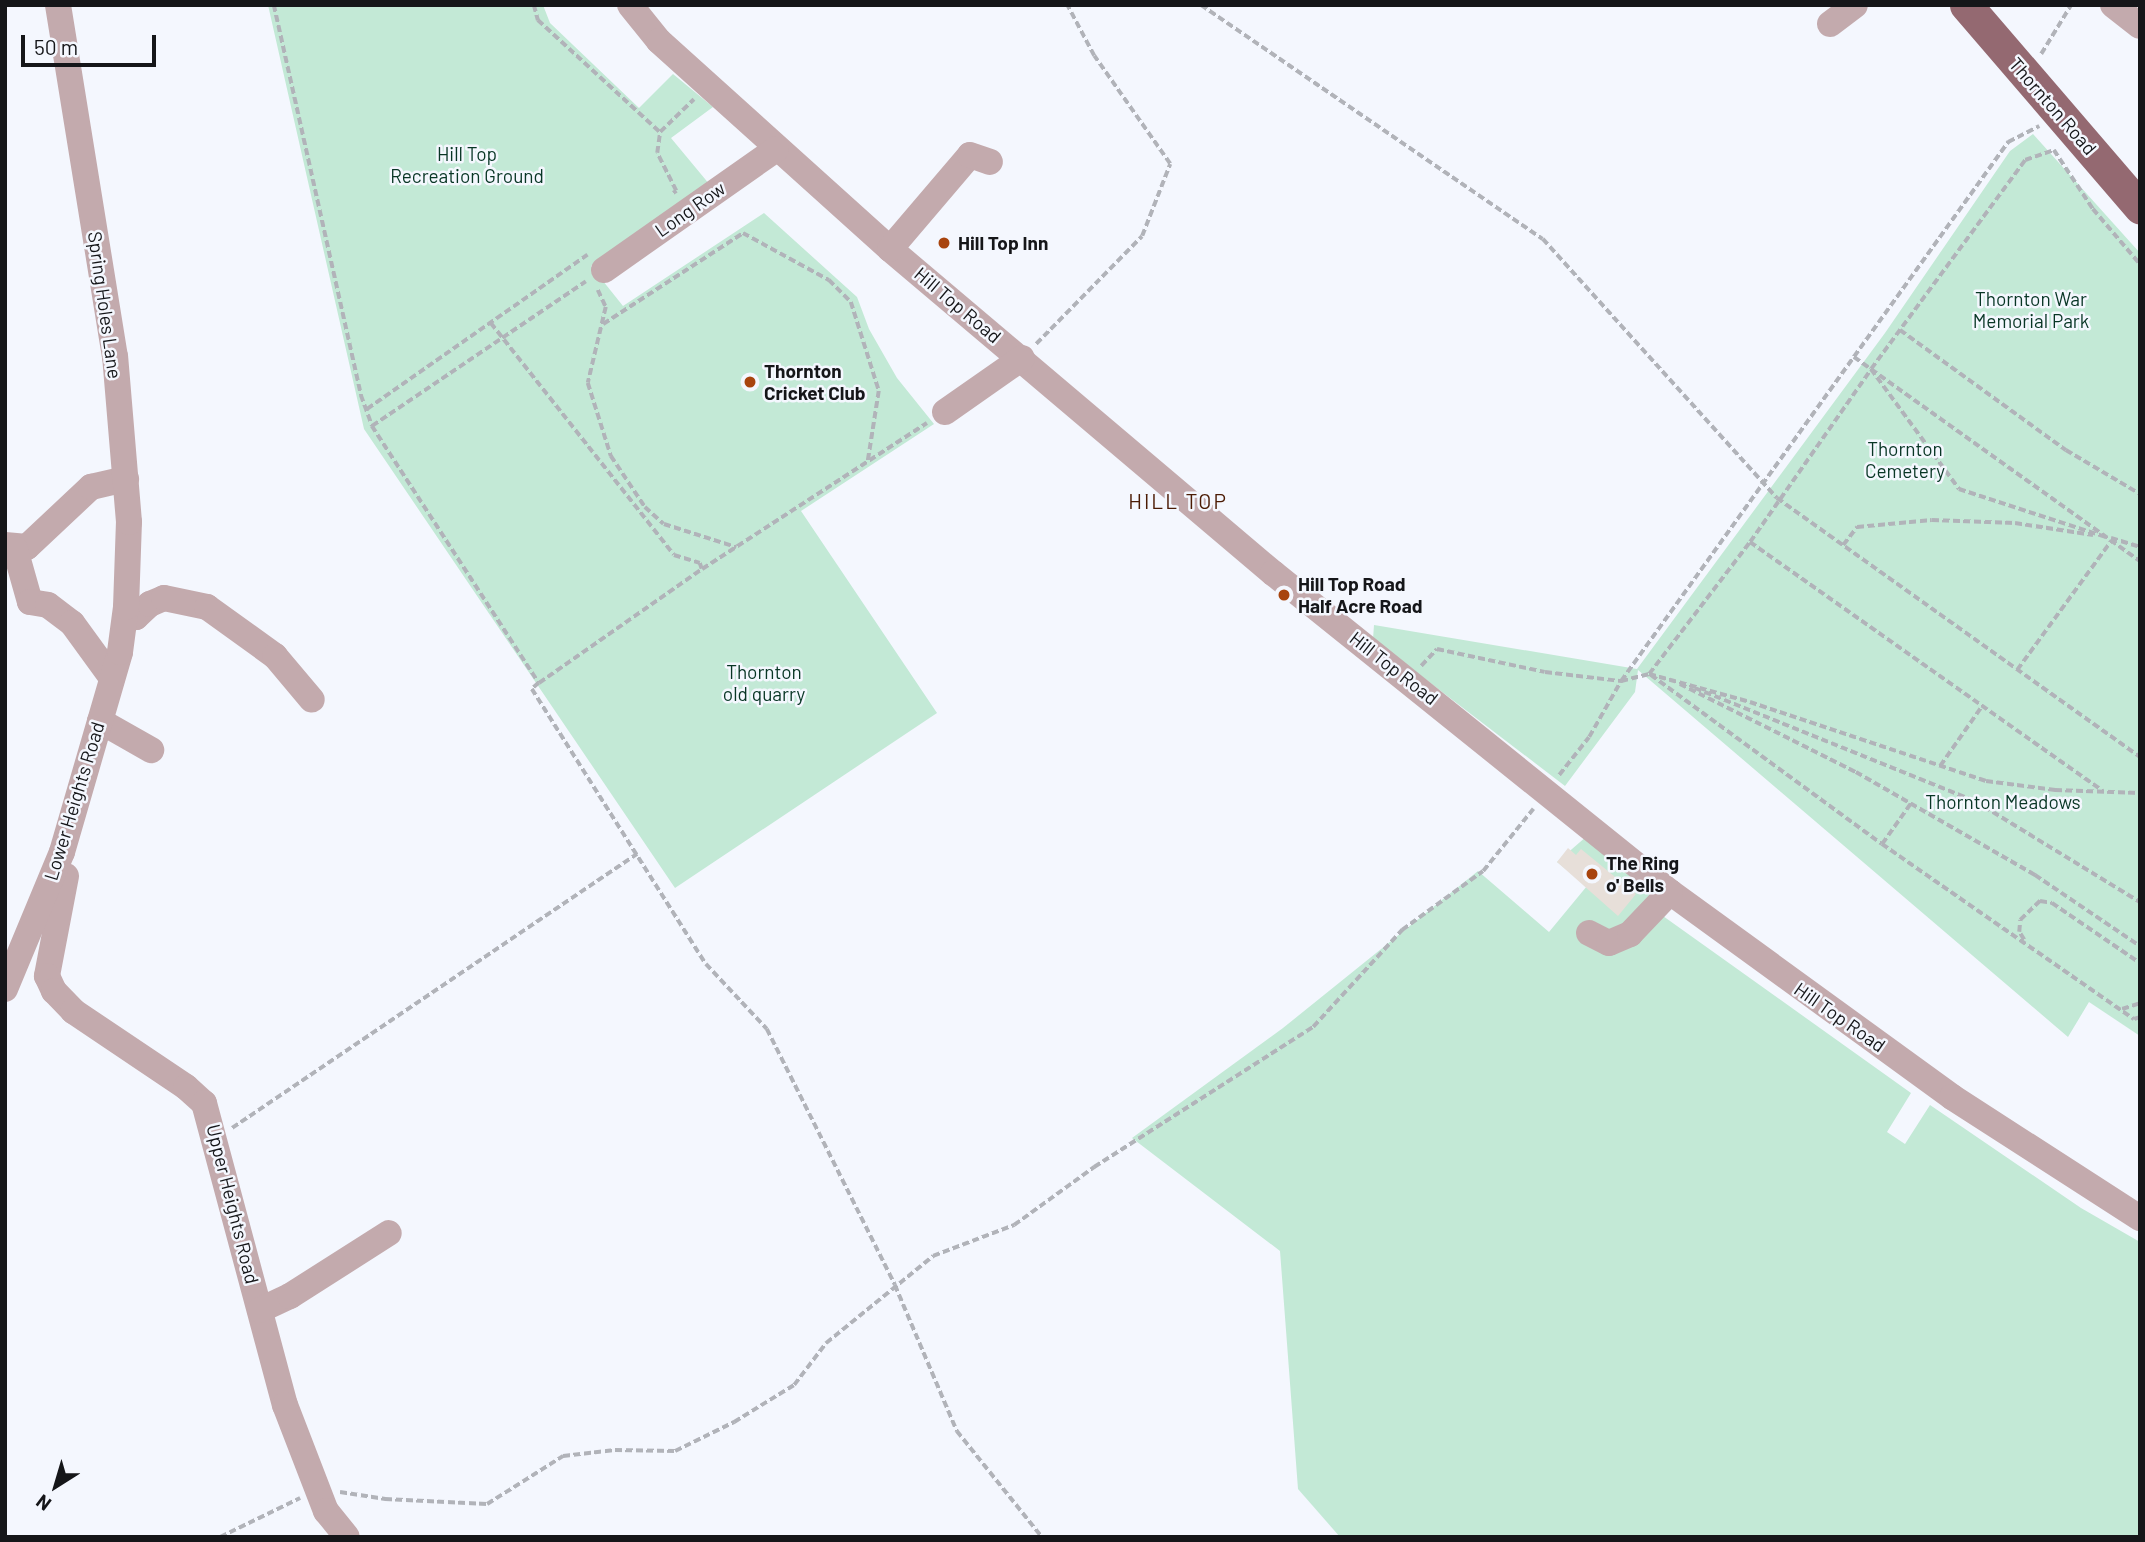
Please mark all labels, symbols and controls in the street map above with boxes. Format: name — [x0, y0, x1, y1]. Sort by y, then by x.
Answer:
scale bar — [24, 21, 159, 65]
text: 50 m — [34, 34, 78, 59]
street label: Thornton Road — [2005, 53, 2101, 159]
park label: Hill Top Recreation Ground — [390, 143, 544, 187]
street label: Long Row — [650, 177, 730, 241]
street label: Spring Holes Lane — [83, 230, 127, 380]
place label: Hill Top Inn — [958, 232, 1048, 254]
marker: Hill Top Inn — [936, 235, 952, 251]
street label: Hill Top Road — [910, 262, 1006, 348]
park label: Thornton War Memorial Park — [1973, 288, 2089, 332]
place label: Thornton Cricket Club — [764, 360, 866, 404]
marker: Thornton Cricket Club — [742, 374, 758, 390]
park label: Thornton Cemetery — [1865, 438, 1945, 482]
district label: HILL TOP — [1129, 488, 1227, 514]
place label: Hill Top Road Half Acre Road — [1298, 573, 1422, 617]
marker: Hill Top Road Half Acre Road — [1276, 587, 1292, 603]
street label: Hill Top Road — [1345, 626, 1443, 710]
park label: Thornton old quarry — [723, 661, 805, 705]
street label: Lower Heights Road — [39, 719, 109, 883]
park label: Thornton Meadows — [1925, 791, 2081, 813]
place label: The Ring o' Bells — [1606, 852, 1679, 896]
marker: The Ring o' Bells — [1584, 866, 1600, 882]
street label: Hill Top Road — [1790, 977, 1890, 1057]
street label: Upper Heights Road — [202, 1122, 264, 1286]
north arrow — [21, 1451, 91, 1521]
text: N — [31, 1490, 55, 1516]

